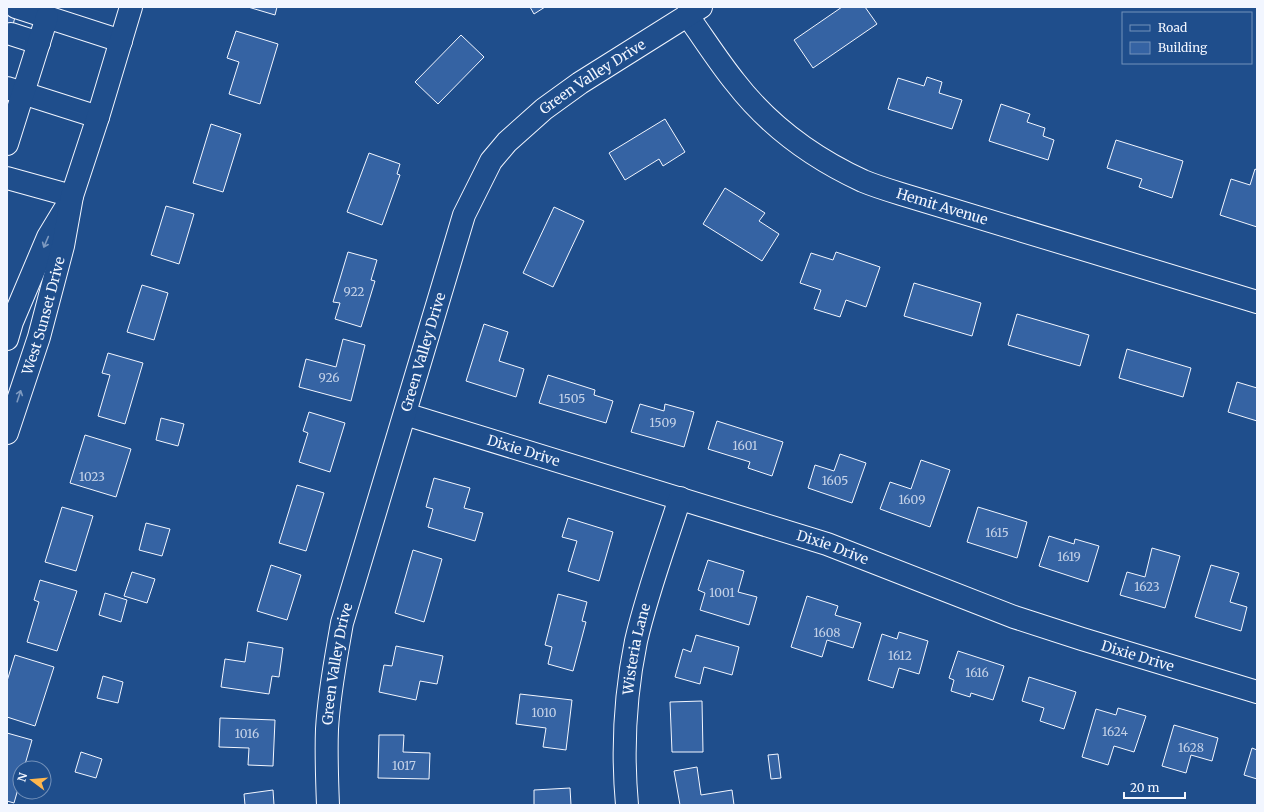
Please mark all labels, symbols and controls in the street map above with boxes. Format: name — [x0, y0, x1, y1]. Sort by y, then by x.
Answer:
legend — [1122, 12, 1252, 64]
text: Road — [1158, 20, 1187, 35]
street label: Green Valley Drive — [536, 35, 649, 118]
text: Building — [1158, 40, 1208, 55]
street label: Hemit Avenue — [894, 184, 990, 229]
one-way arrow — [42, 236, 49, 248]
street label: West Sunset Drive — [18, 255, 69, 378]
house number: 922 — [344, 284, 364, 299]
street label: Green Valley Drive — [397, 290, 449, 414]
house number: 926 — [318, 370, 340, 385]
one-way arrow — [16, 390, 23, 403]
house number: 1505 — [559, 391, 585, 406]
house number: 1509 — [650, 415, 676, 430]
street label: Dixie Drive — [485, 431, 562, 470]
house number: 1601 — [733, 438, 758, 453]
house number: 1023 — [79, 469, 105, 484]
house number: 1605 — [822, 473, 848, 488]
house number: 1609 — [898, 492, 926, 507]
house number: 1615 — [985, 525, 1009, 540]
street label: Dixie Drive — [795, 526, 871, 568]
house number: 1619 — [1057, 549, 1081, 564]
house number: 1623 — [1134, 579, 1160, 594]
house number: 1001 — [709, 585, 735, 600]
street label: Green Valley Drive — [318, 601, 357, 725]
street label: Wisteria Lane — [619, 601, 654, 697]
house number: 1608 — [813, 625, 841, 640]
street label: Dixie Drive — [1099, 636, 1176, 675]
house number: 1612 — [888, 648, 912, 663]
house number: 1616 — [965, 665, 989, 680]
house number: 1010 — [532, 705, 557, 720]
house number: 1624 — [1102, 724, 1129, 739]
house number: 1016 — [235, 726, 259, 741]
house number: 1628 — [1178, 740, 1204, 755]
house number: 1017 — [392, 758, 416, 773]
north arrow — [12, 760, 52, 800]
text: N — [14, 771, 30, 783]
scale bar — [1124, 774, 1185, 800]
text: 20 m — [1130, 780, 1159, 795]

